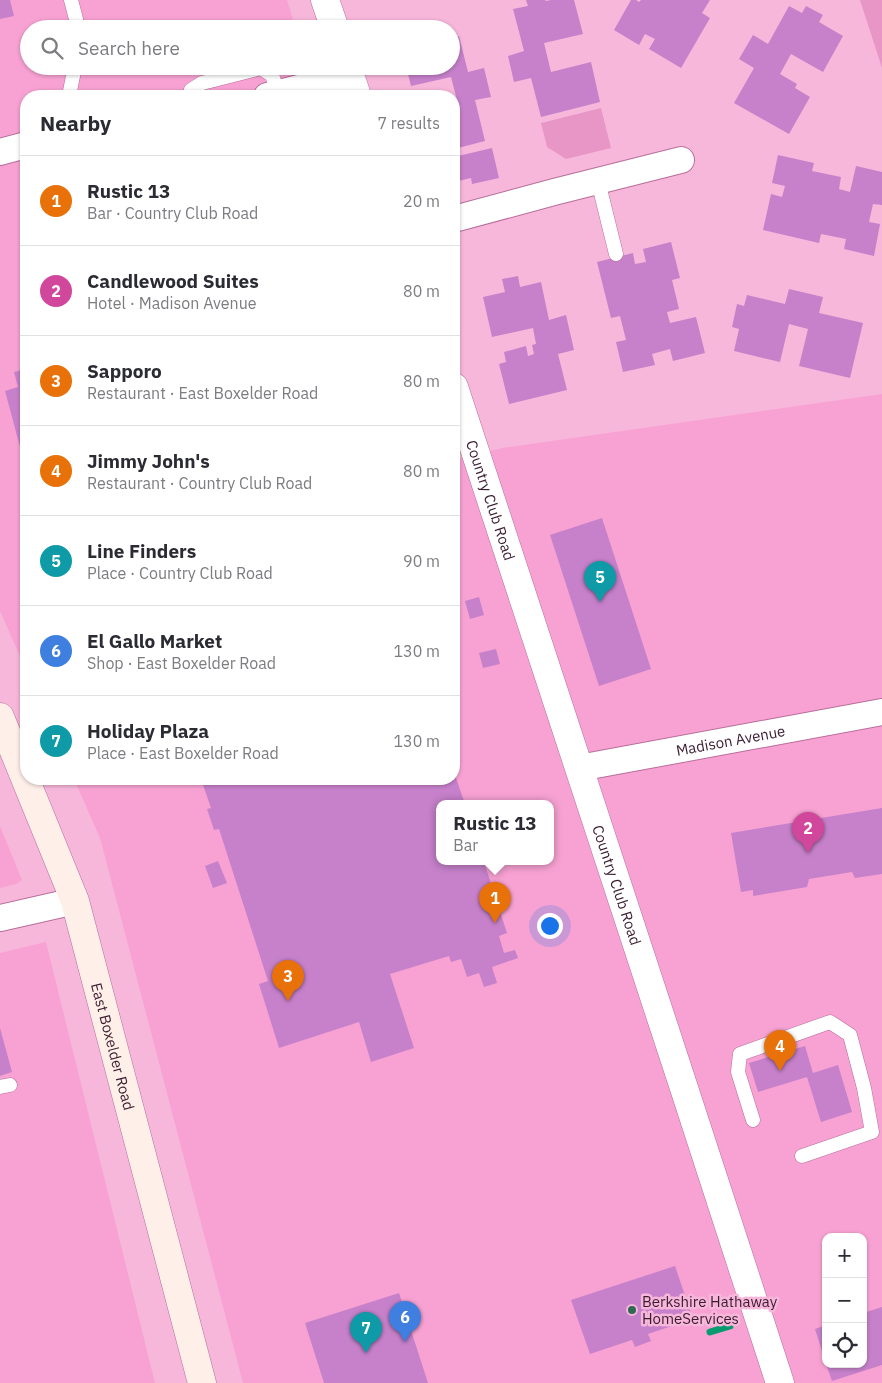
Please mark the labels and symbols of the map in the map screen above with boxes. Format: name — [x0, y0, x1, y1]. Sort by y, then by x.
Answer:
street label: Country Club Road — [463, 437, 520, 563]
pin: 5 — [584, 561, 616, 602]
street label: Madison Avenue — [674, 721, 787, 759]
pin: 2 — [792, 812, 824, 853]
street label: Country Club Road — [589, 822, 646, 947]
pin: 1 — [479, 882, 511, 923]
your location — [537, 913, 563, 939]
pin: 3 — [272, 960, 304, 1001]
street label: East Boxelder Road — [87, 981, 139, 1112]
pin: 4 — [764, 1030, 796, 1071]
place label: Berkshire Hathaway HomeServices — [642, 1292, 778, 1328]
pin: 6 — [389, 1301, 421, 1342]
marker: Berkshire Hathaway HomeServices — [626, 1304, 638, 1316]
pin: 7 — [350, 1312, 382, 1353]

